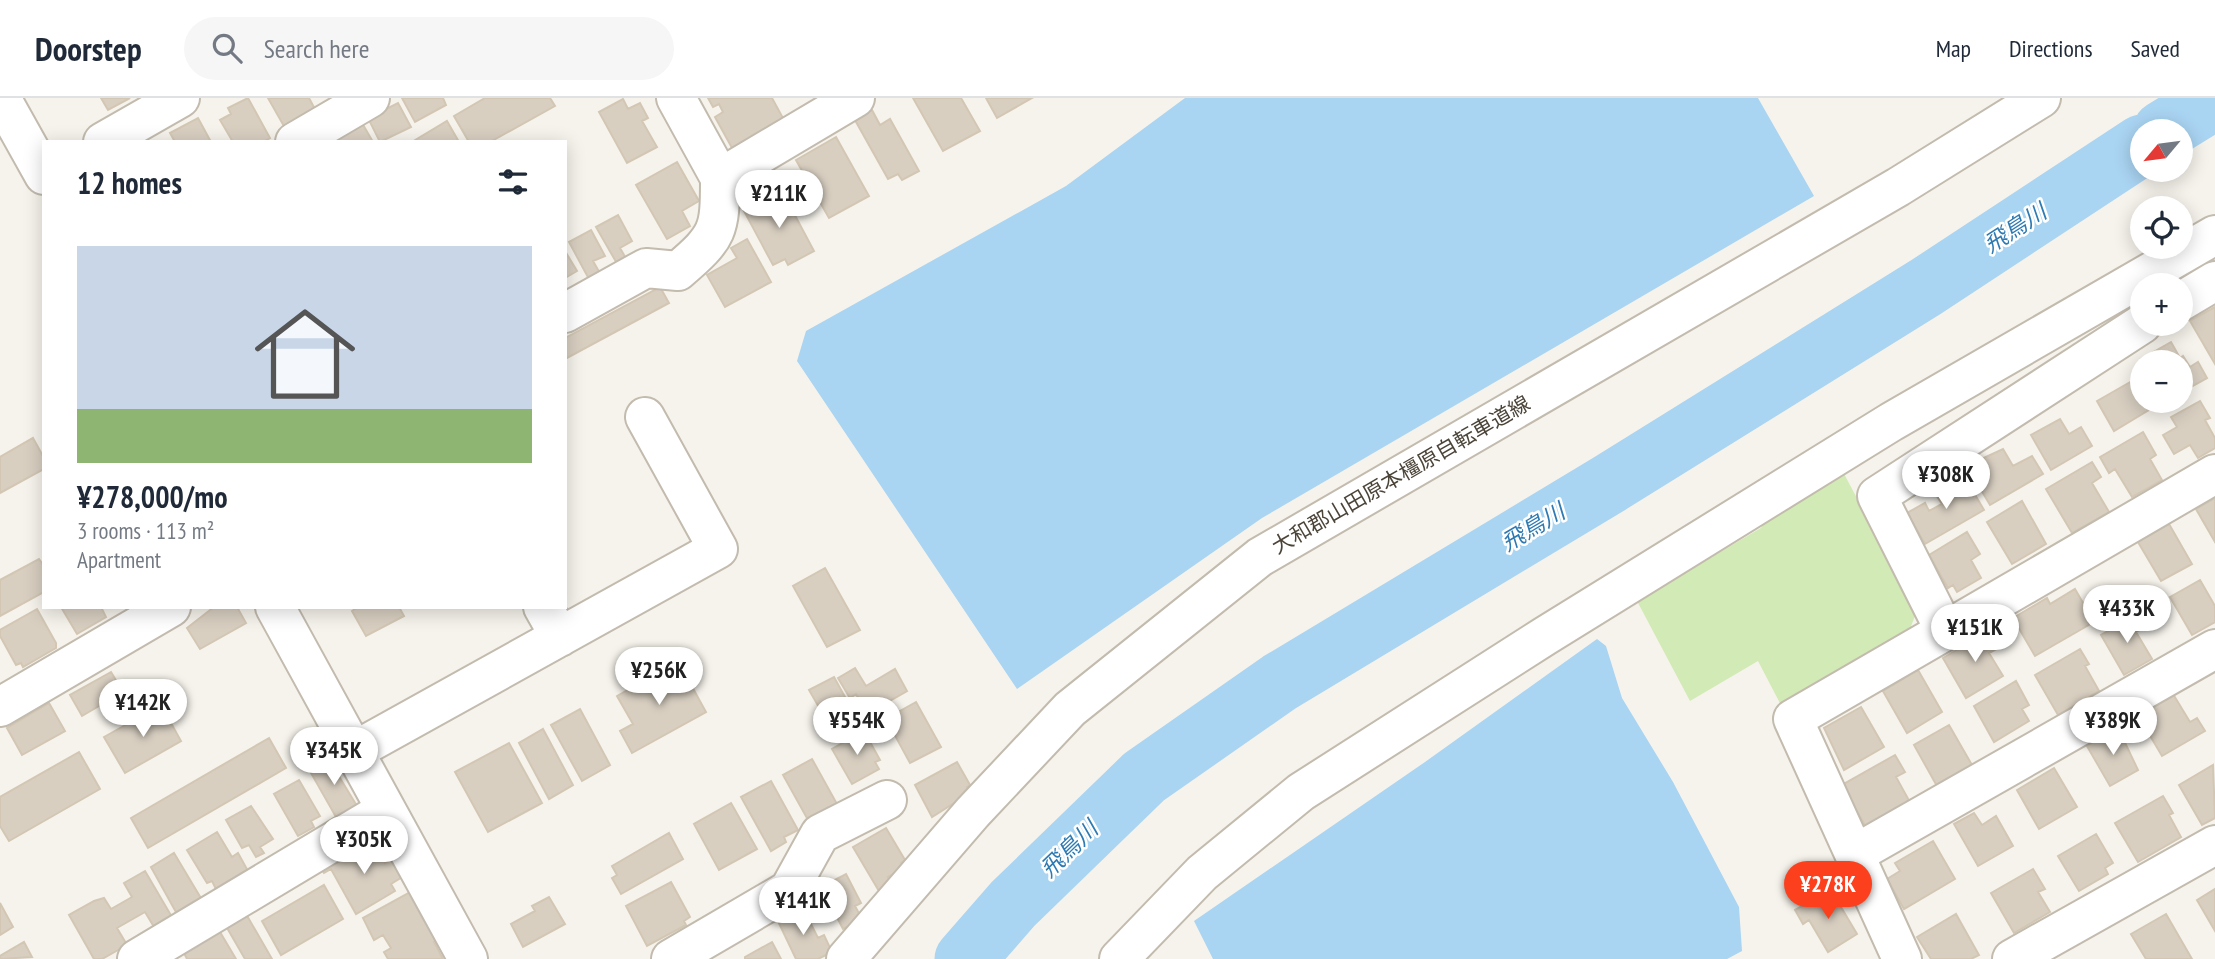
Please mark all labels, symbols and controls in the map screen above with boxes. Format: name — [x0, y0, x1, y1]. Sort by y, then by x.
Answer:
search box — [184, 17, 674, 80]
text: Doorstep — [35, 27, 142, 70]
icon: search — [208, 29, 246, 67]
text: Search here — [264, 32, 369, 65]
text: Map — [1936, 33, 1971, 64]
text: Directions — [2009, 33, 2093, 64]
text: Saved — [2131, 33, 2180, 64]
north arrow — [2130, 119, 2193, 182]
map controls — [2130, 119, 2193, 413]
text: 12 homes — [77, 163, 182, 202]
icon: filters — [494, 163, 532, 201]
pin: ¥211K — [730, 170, 828, 230]
text: ¥211K — [751, 178, 807, 207]
water label: 飛鳥川 — [1978, 195, 2054, 259]
button: locate — [2130, 196, 2193, 259]
button: + — [2130, 273, 2193, 336]
icon: home — [242, 291, 368, 417]
button: − — [2130, 350, 2193, 413]
street label: 大和郡山田原本橿原自転車道線 — [1267, 389, 1535, 560]
pin: ¥308K — [1897, 452, 1995, 511]
text: ¥308K — [1918, 459, 1974, 488]
text: ¥278,000/mo — [77, 477, 228, 516]
water label: 飛鳥川 — [1496, 495, 1572, 557]
text: 3 rooms · 113 m² — [77, 516, 214, 545]
text: Apartment — [77, 545, 161, 574]
pin: ¥433K — [2078, 586, 2176, 645]
text: ¥433K — [2099, 593, 2155, 622]
pin: ¥151K — [1926, 604, 2024, 664]
text: ¥151K — [1947, 612, 2003, 641]
pin: ¥256K — [610, 648, 708, 707]
text: ¥256K — [631, 655, 687, 684]
pin: ¥142K — [94, 680, 192, 739]
text: ¥142K — [115, 687, 171, 716]
pin: ¥554K — [808, 698, 906, 757]
pin: ¥389K — [2064, 698, 2162, 757]
text: ¥554K — [829, 705, 885, 734]
text: ¥389K — [2085, 705, 2141, 734]
pin: ¥345K — [285, 728, 383, 787]
text: ¥345K — [306, 735, 362, 764]
water label: 飛鳥川 — [1034, 812, 1106, 883]
pin: ¥305K — [315, 816, 413, 876]
text: ¥305K — [336, 824, 392, 853]
pin: ¥278K — [1779, 862, 1877, 921]
text: ¥278K — [1800, 869, 1856, 898]
pin: ¥141K — [754, 878, 852, 937]
text: ¥141K — [775, 885, 831, 914]

